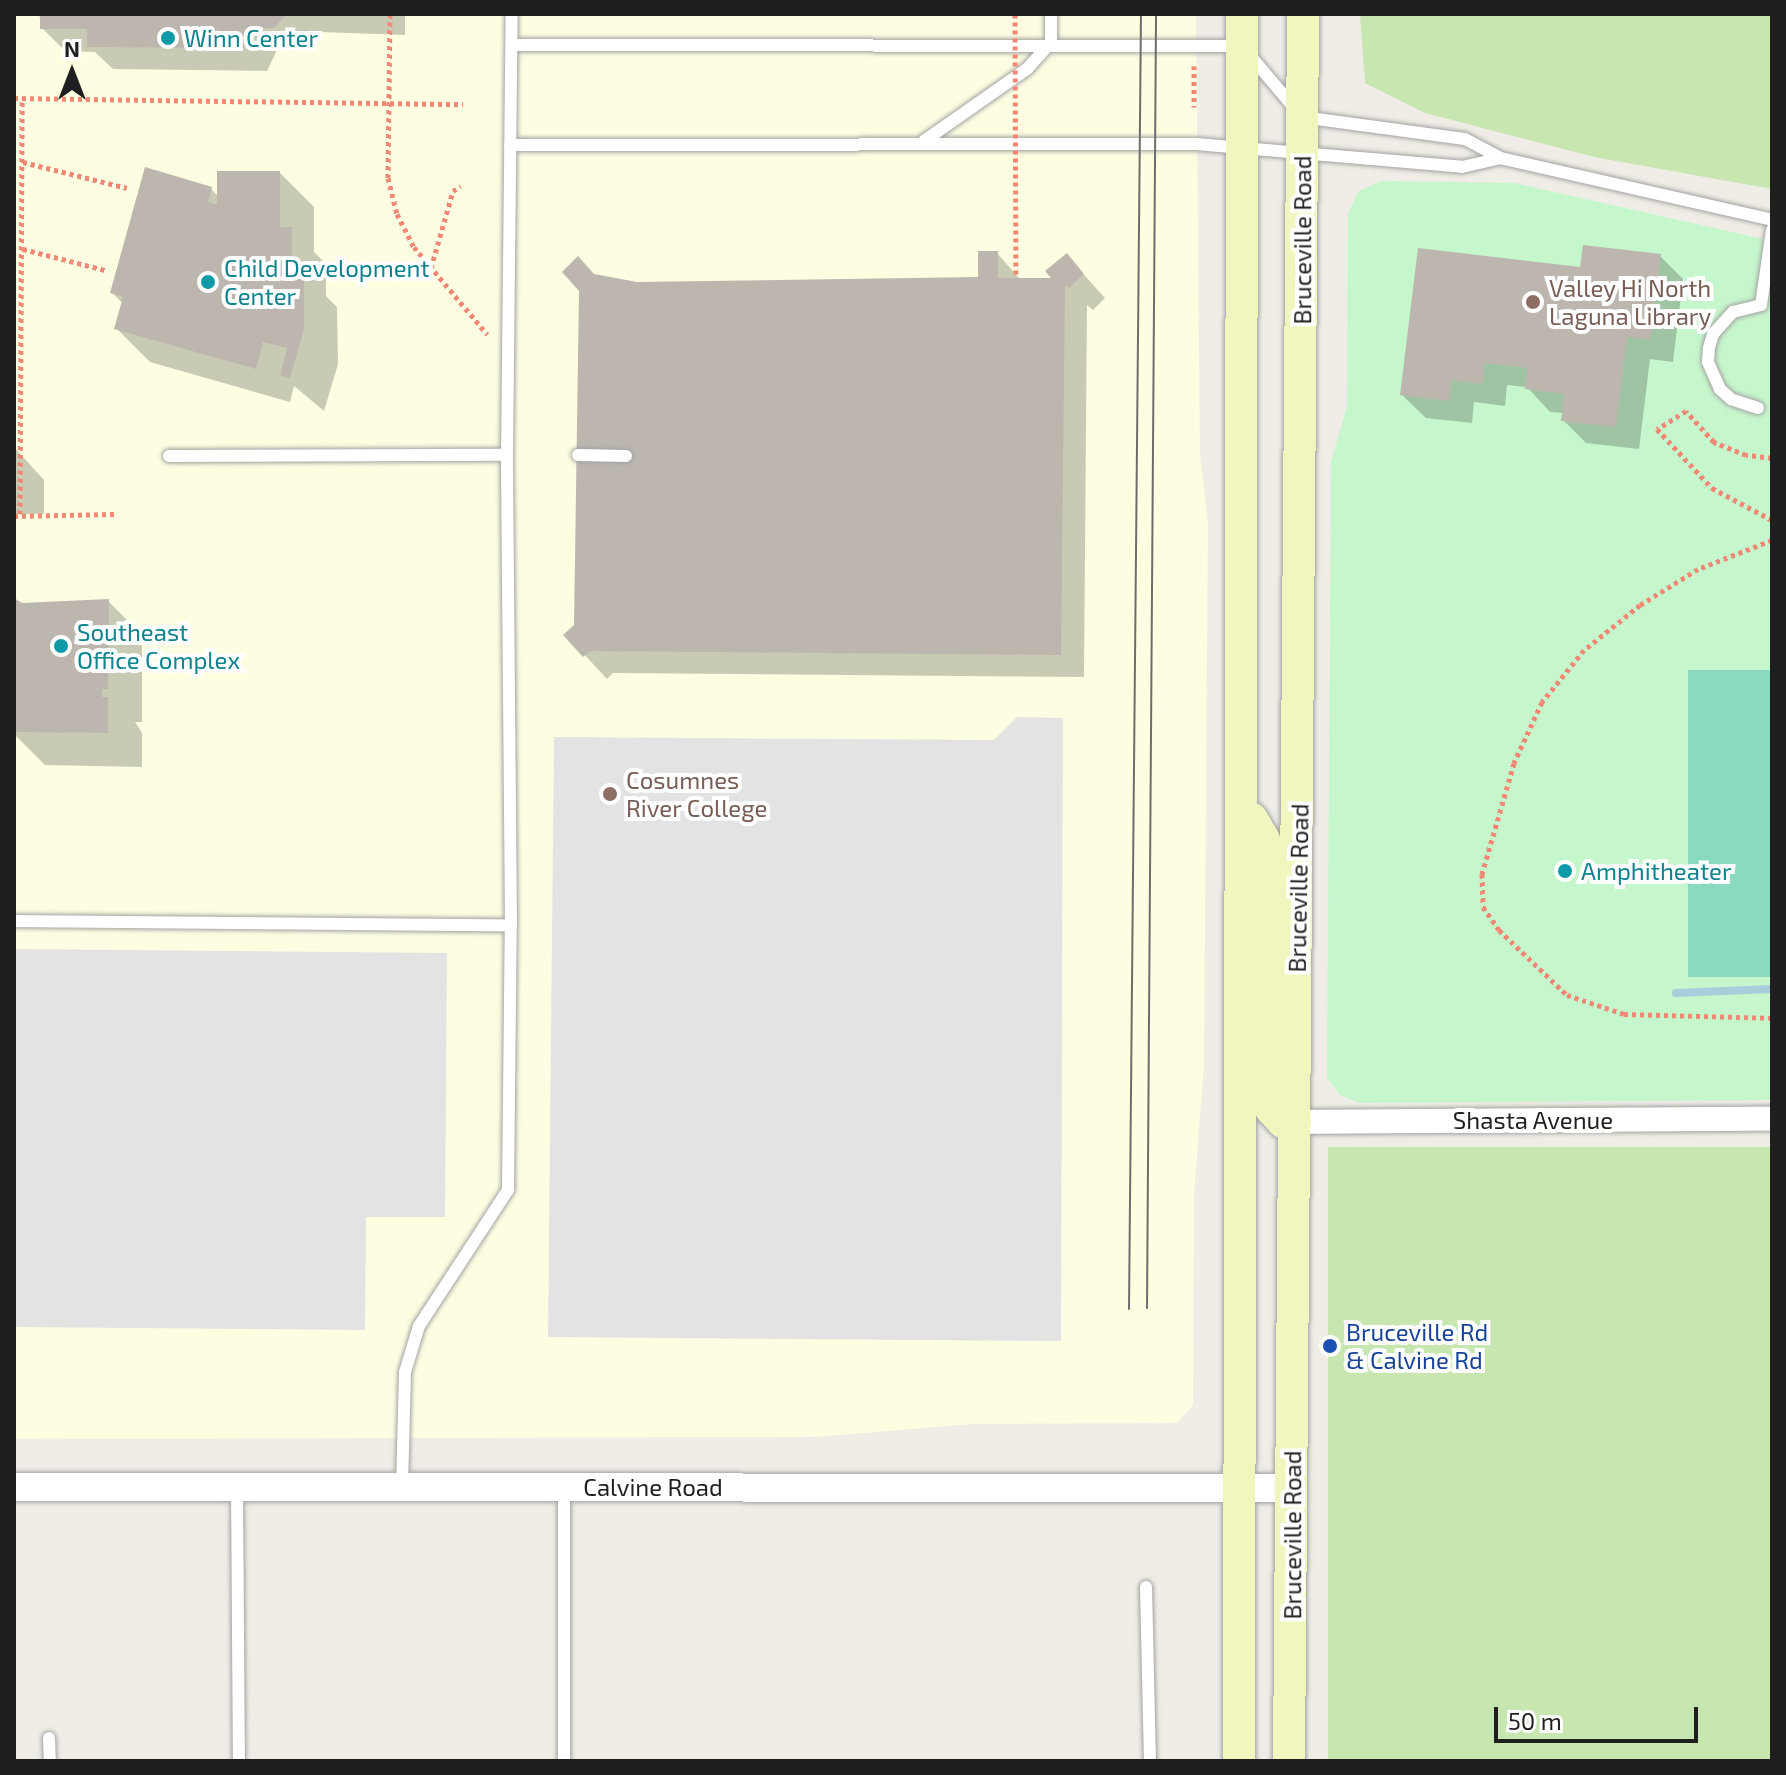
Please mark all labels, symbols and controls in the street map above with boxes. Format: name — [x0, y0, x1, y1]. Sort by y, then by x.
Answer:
place label: Winn Center — [184, 24, 318, 52]
marker: Winn Center — [159, 29, 177, 47]
north arrow — [32, 32, 112, 112]
text: N — [64, 35, 80, 61]
street label: Bruceville Road — [1288, 156, 1316, 324]
place label: Child Development Center — [224, 254, 430, 310]
marker: Child Development Center — [199, 273, 217, 291]
place label: Valley Hi North Laguna Library — [1549, 274, 1712, 330]
marker: Valley Hi North Laguna Library — [1524, 293, 1542, 311]
place label: Southeast Office Complex — [77, 618, 240, 674]
marker: Southeast Office Complex — [52, 637, 70, 655]
place label: Cosumnes River College — [626, 766, 768, 822]
marker: Cosumnes River College — [601, 785, 619, 803]
street label: Bruceville Road — [1282, 803, 1314, 973]
place label: Amphitheater — [1581, 857, 1732, 885]
marker: Amphitheater — [1556, 862, 1574, 880]
street label: Shasta Avenue — [1453, 1106, 1613, 1134]
place label: Bruceville Rd & Calvine Rd — [1346, 1318, 1488, 1374]
marker: Bruceville Rd & Calvine Rd — [1321, 1337, 1339, 1355]
street label: Bruceville Road — [1278, 1451, 1306, 1619]
street label: Calvine Road — [583, 1473, 723, 1501]
scale bar — [1498, 1691, 1702, 1741]
text: 50 m — [1508, 1706, 1562, 1735]

